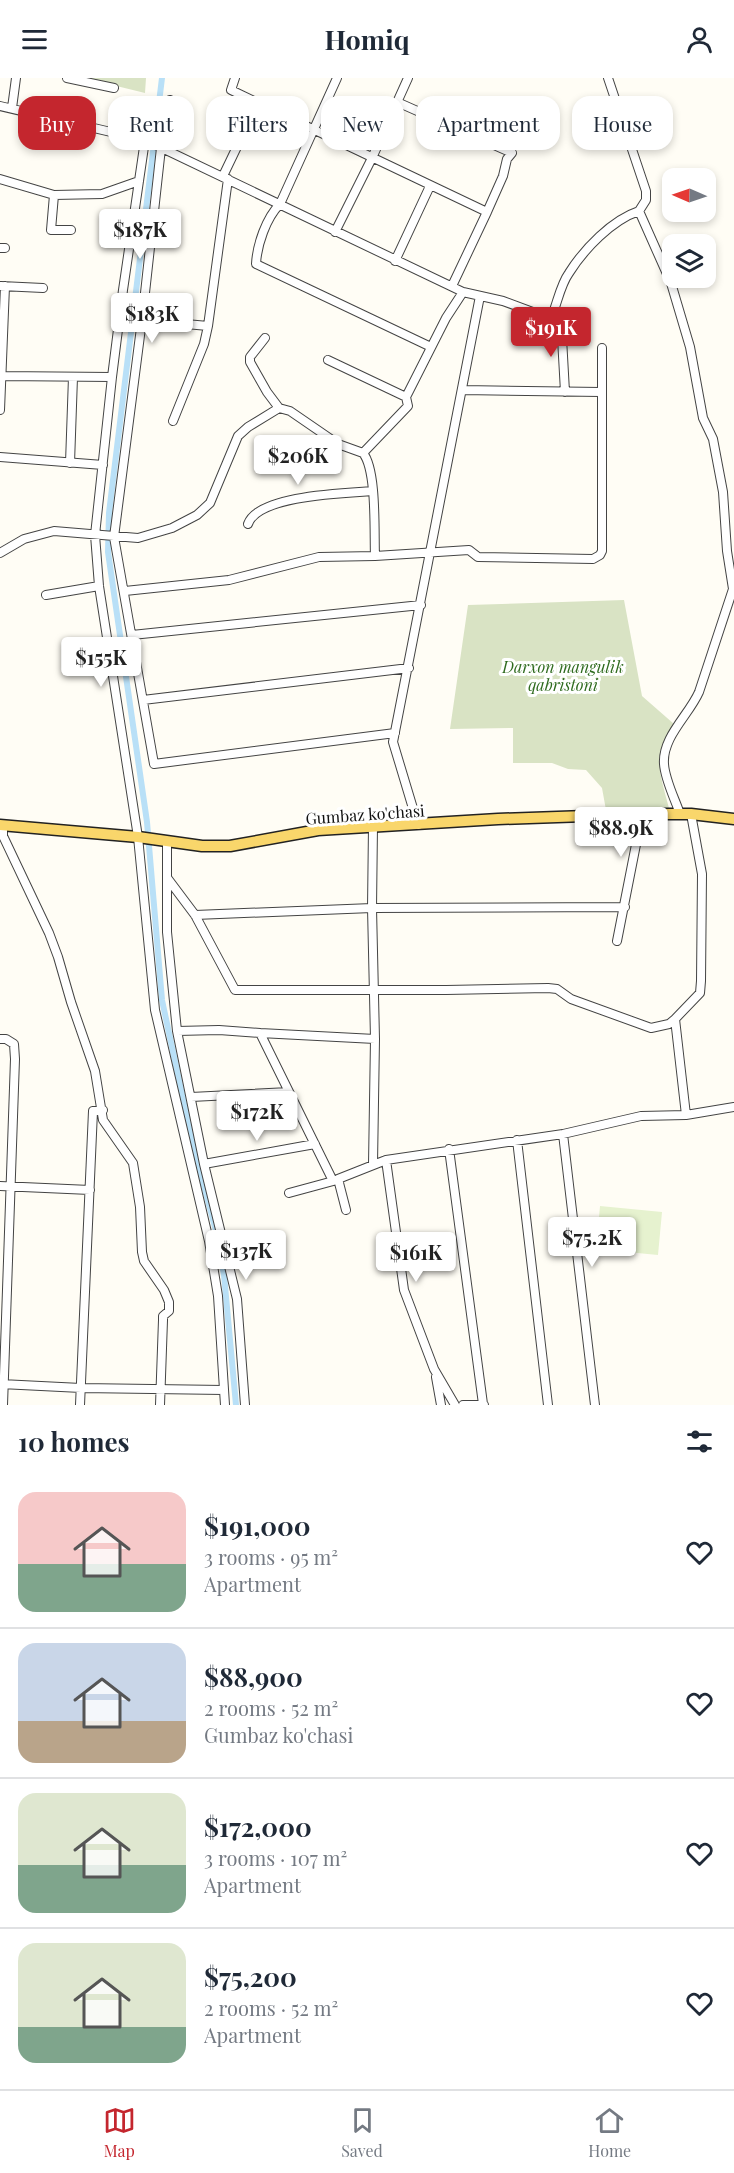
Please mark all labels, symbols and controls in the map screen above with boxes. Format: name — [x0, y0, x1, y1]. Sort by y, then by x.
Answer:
text: Homiq — [324, 21, 410, 57]
icon: menu — [18, 23, 51, 56]
icon: person — [683, 23, 716, 56]
chip: Buy — [18, 96, 96, 150]
chip: Rent — [108, 96, 194, 150]
chip: Filters — [206, 96, 309, 150]
chip: New — [321, 96, 404, 150]
chip: Apartment — [416, 96, 560, 150]
chip: House — [572, 96, 673, 150]
north arrow — [662, 168, 716, 222]
map controls — [662, 168, 716, 288]
pin: $187K — [98, 209, 182, 260]
text: $187K — [113, 215, 167, 242]
button: layers — [662, 234, 716, 288]
pin: $183K — [110, 293, 194, 344]
text: $183K — [125, 299, 179, 326]
pin: $191K — [509, 307, 593, 358]
text: $191K — [525, 313, 577, 340]
pin: $206K — [256, 435, 340, 486]
text: $206K — [268, 441, 328, 468]
pin: $155K — [59, 637, 143, 688]
text: $155K — [75, 643, 127, 670]
park label: Darxon mangulik qabristoni — [501, 656, 624, 695]
street label: Gumbaz ko'chasi — [305, 799, 426, 829]
pin: $88.9K — [572, 807, 670, 858]
text: $88.9K — [589, 813, 653, 840]
pin: $172K — [215, 1091, 299, 1142]
text: $172K — [231, 1097, 283, 1124]
pin: $75.2K — [543, 1217, 641, 1268]
text: $75.2K — [562, 1223, 622, 1250]
pin: $137K — [204, 1230, 288, 1281]
pin: $161K — [374, 1232, 458, 1283]
text: $137K — [220, 1236, 272, 1263]
text: $161K — [390, 1238, 442, 1265]
text: 10 homes — [18, 1424, 130, 1459]
icon: filters — [683, 1425, 716, 1458]
text: $191,000 — [204, 1508, 311, 1543]
icon: home — [66, 1516, 138, 1588]
icon: heart — [683, 1536, 716, 1569]
text: 3 rooms · 95 m² — [204, 1543, 338, 1570]
text: Apartment — [204, 1570, 301, 1597]
text: $88,900 — [204, 1659, 303, 1694]
icon: home — [66, 1667, 138, 1739]
icon: heart — [683, 1687, 716, 1720]
text: 2 rooms · 52 m² — [204, 1694, 338, 1721]
text: Gumbaz ko'chasi — [204, 1721, 353, 1748]
text: $172,000 — [204, 1809, 312, 1844]
icon: home — [66, 1817, 138, 1889]
icon: heart — [683, 1837, 716, 1870]
text: 3 rooms · 107 m² — [204, 1844, 347, 1871]
text: Apartment — [204, 1871, 301, 1898]
text: $75,200 — [204, 1959, 297, 1994]
icon: home — [66, 1967, 138, 2039]
icon: heart — [683, 1987, 716, 2020]
text: 2 rooms · 52 m² — [204, 1994, 338, 2021]
text: Apartment — [204, 2021, 301, 2048]
tab: Map — [103, 2104, 136, 2161]
tab: Saved — [341, 2104, 383, 2161]
tab: Home — [588, 2104, 631, 2161]

